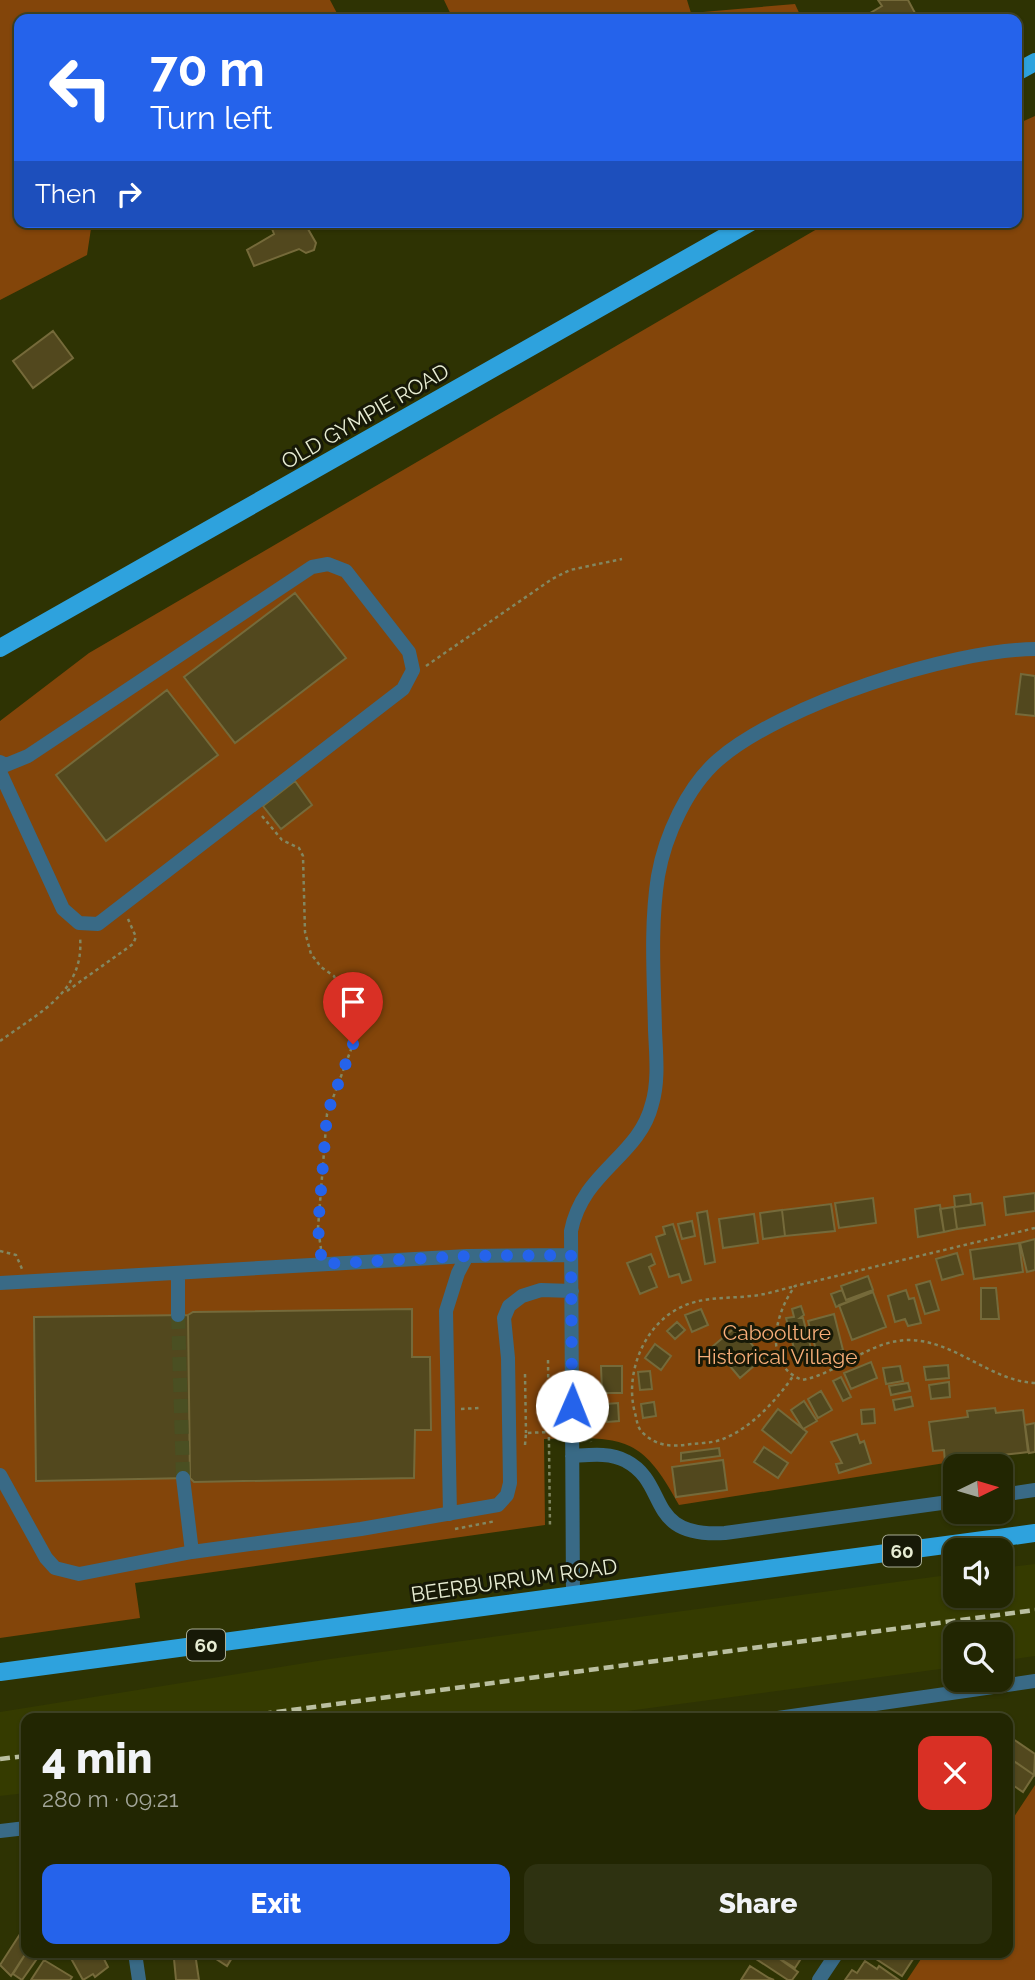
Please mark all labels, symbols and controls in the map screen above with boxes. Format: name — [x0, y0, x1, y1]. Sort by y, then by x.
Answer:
text: 70 m — [150, 40, 265, 97]
icon: left — [35, 42, 126, 133]
text: Turn left — [150, 99, 272, 136]
icon: right — [110, 175, 148, 213]
text: Then — [35, 179, 96, 209]
street label: OLD GYMPIE ROAD — [277, 358, 453, 474]
pin — [323, 972, 383, 1044]
icon: arrive — [334, 983, 372, 1021]
park label: Caboolture Historical Village — [696, 1320, 858, 1369]
position arrow — [535, 1369, 609, 1443]
north arrow — [943, 1454, 1013, 1524]
map controls — [943, 1454, 1013, 1692]
road number: 60 — [883, 1536, 921, 1567]
button: sound — [943, 1538, 1013, 1608]
street label: BEERBURRUM ROAD — [409, 1553, 619, 1607]
button: search — [943, 1622, 1013, 1692]
road number: 60 — [187, 1630, 225, 1660]
text: 4 min — [42, 1734, 152, 1783]
button: close — [918, 1736, 992, 1810]
text: 280 m · 09:21 — [42, 1785, 178, 1812]
button: Exit — [42, 1864, 510, 1944]
button: Share — [524, 1864, 992, 1944]

